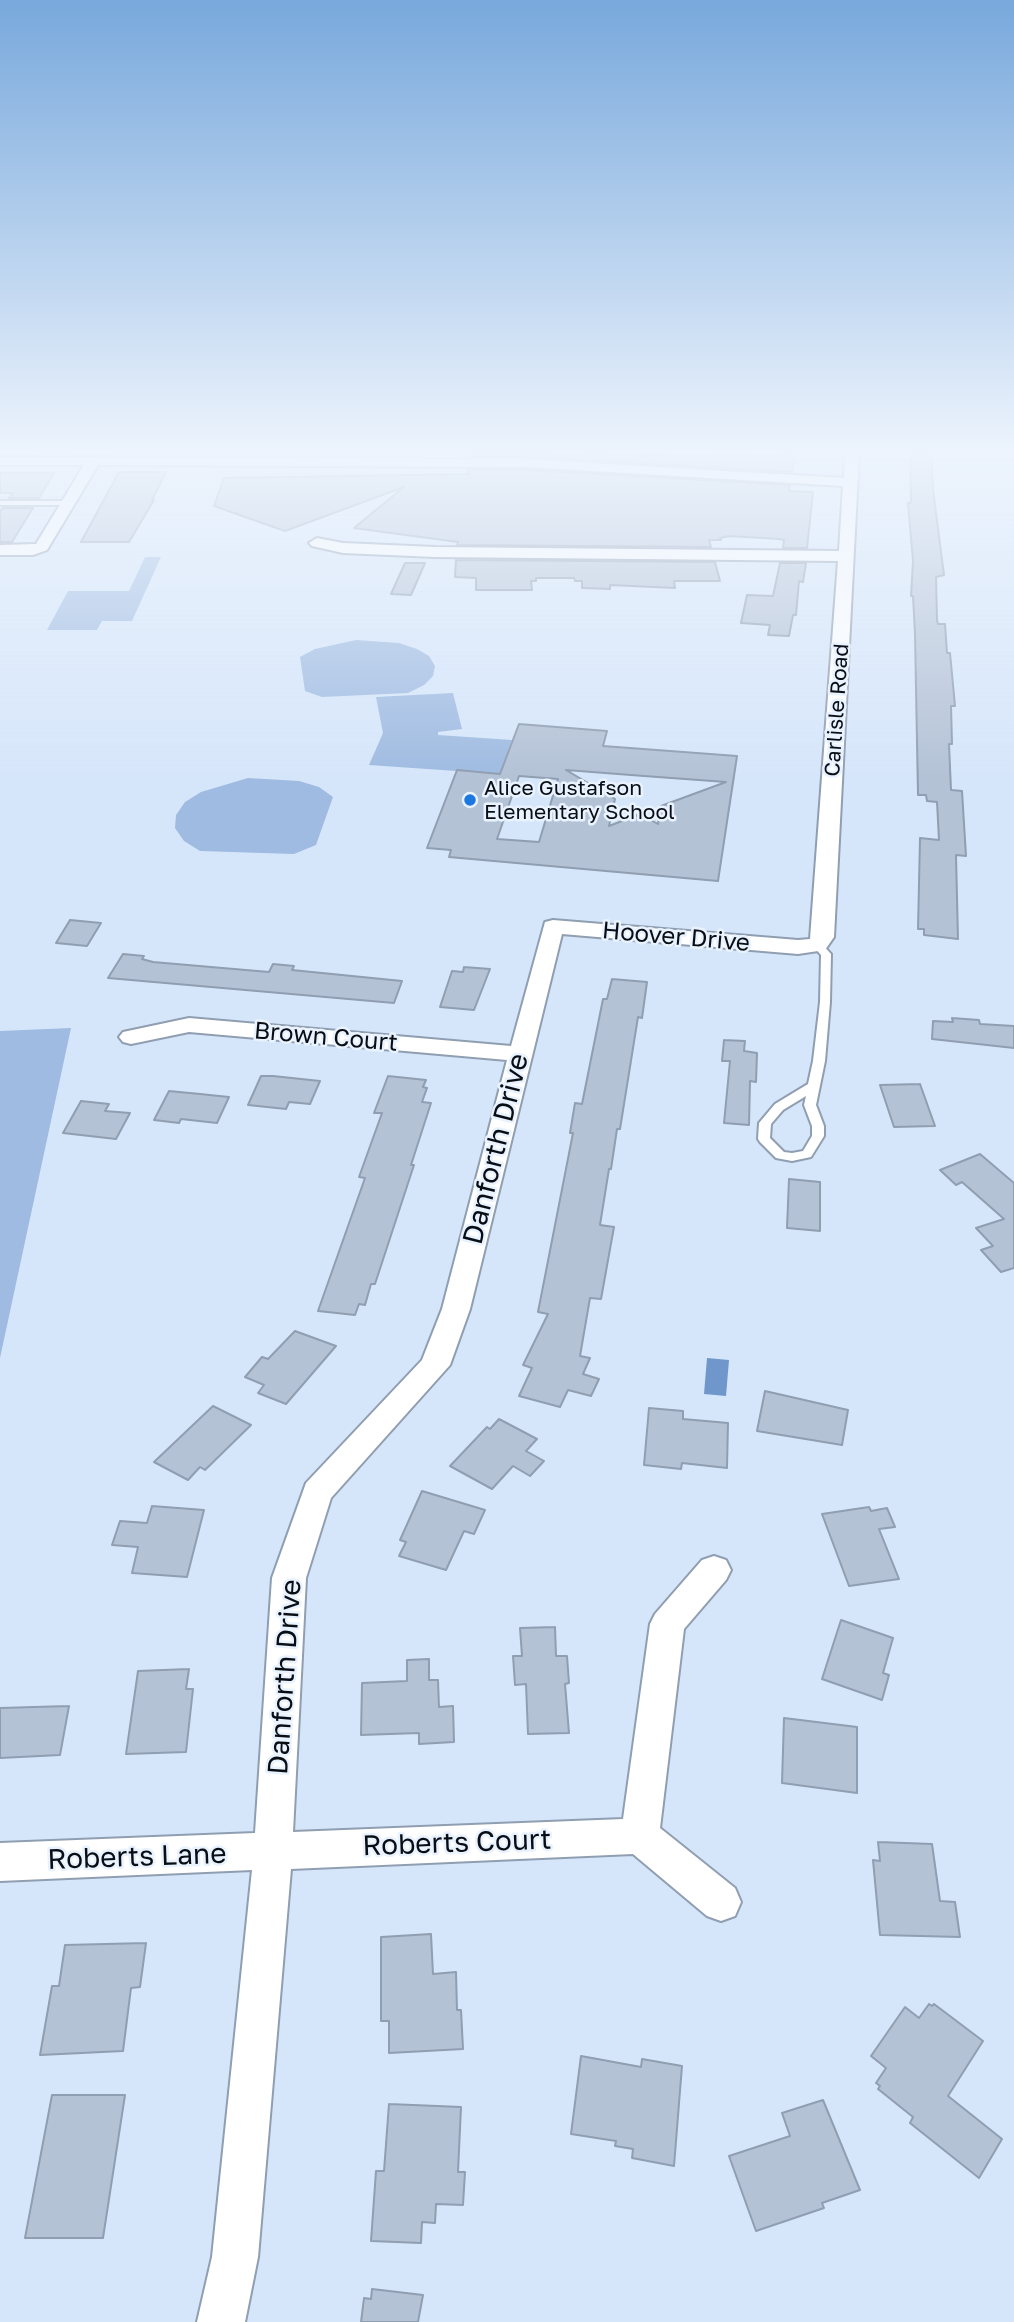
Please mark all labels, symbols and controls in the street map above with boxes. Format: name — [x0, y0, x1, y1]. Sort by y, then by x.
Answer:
street label: Carlisle Road — [820, 643, 854, 777]
place label: Alice Gustafson Elementary School — [484, 775, 675, 825]
marker: Alice Gustafson Elementary School — [462, 792, 478, 808]
street label: Hoover Drive — [601, 916, 751, 958]
street label: Brown Court — [253, 1016, 399, 1058]
street label: Danforth Drive — [456, 1050, 536, 1248]
street label: Danforth Drive — [261, 1578, 309, 1776]
street label: Roberts Court — [362, 1823, 552, 1863]
street label: Roberts Lane — [47, 1837, 227, 1877]

